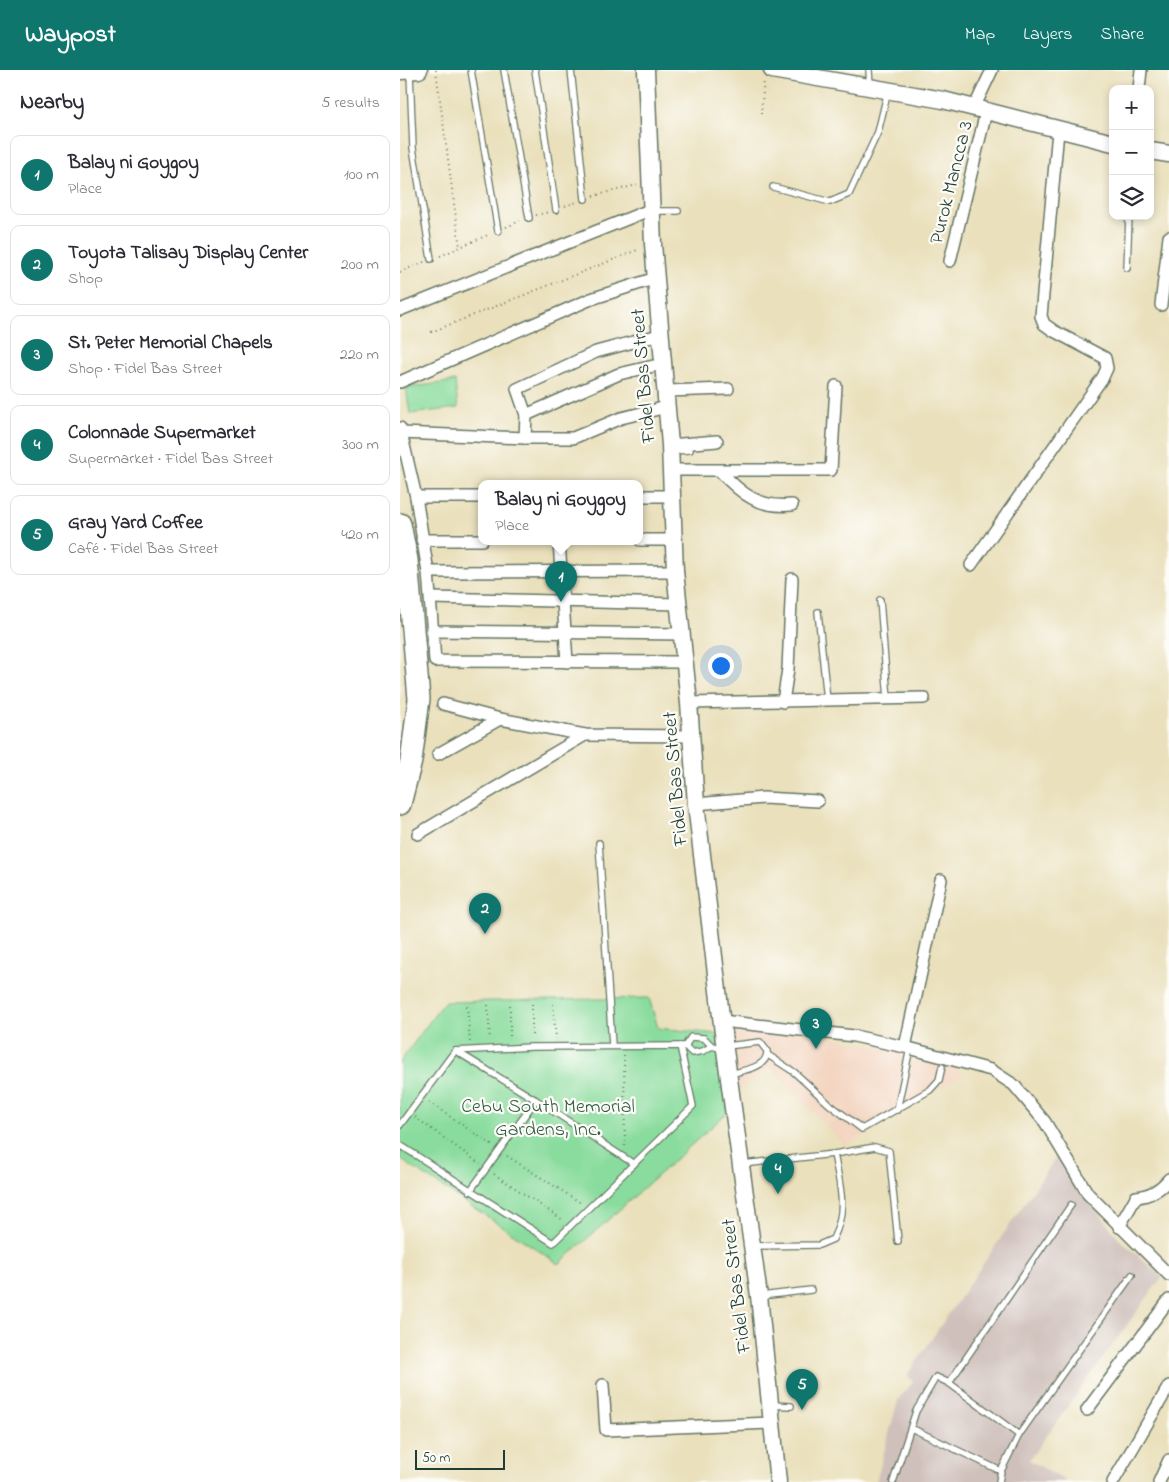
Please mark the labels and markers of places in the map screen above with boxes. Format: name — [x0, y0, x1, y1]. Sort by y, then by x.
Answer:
pin: 1 — [545, 561, 577, 602]
pin: 2 — [469, 893, 501, 934]
pin: 3 — [800, 1008, 832, 1049]
pin: 4 — [762, 1153, 794, 1194]
pin: 5 — [786, 1369, 818, 1410]

